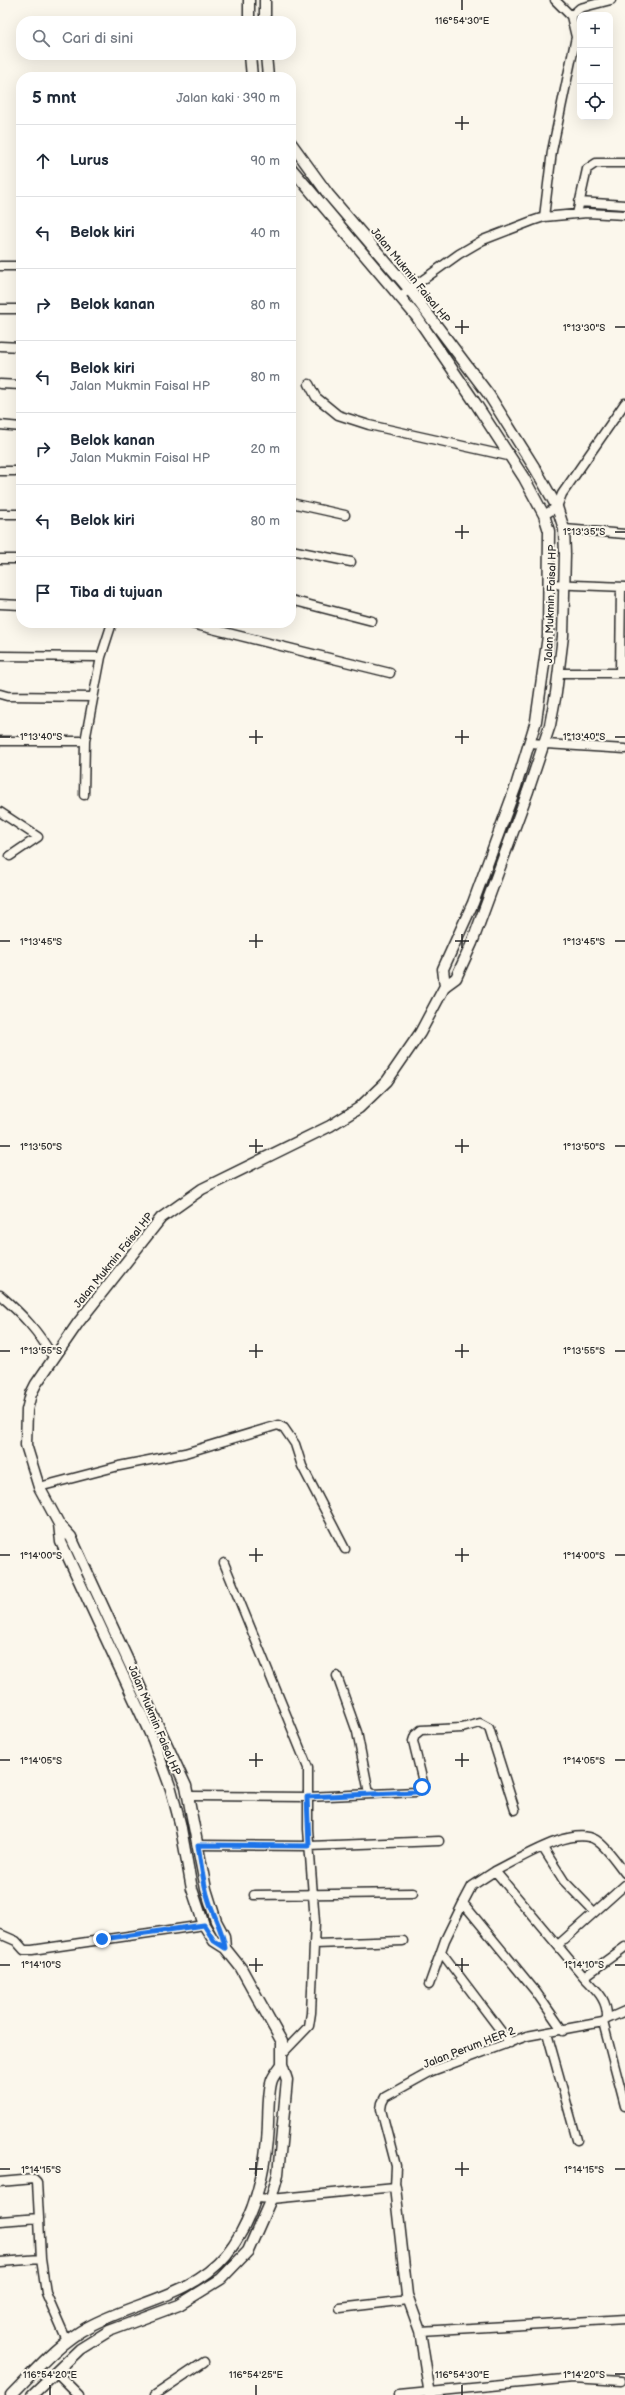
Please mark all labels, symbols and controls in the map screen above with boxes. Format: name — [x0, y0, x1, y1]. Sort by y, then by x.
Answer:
map controls — [577, 12, 613, 120]
button: + — [577, 12, 613, 48]
text: 116°54'30"E — [435, 15, 490, 27]
search box — [16, 16, 296, 60]
icon: search — [30, 27, 52, 49]
text: Cari di sini — [62, 29, 133, 48]
button: − — [577, 48, 613, 84]
button: locate — [577, 84, 613, 120]
text: 5 mnt — [32, 88, 76, 108]
text: Jalan kaki · 390 m — [176, 90, 280, 106]
icon: ahead — [32, 150, 54, 172]
text: Lurus — [70, 151, 109, 170]
text: 90 m — [251, 153, 280, 169]
icon: left — [32, 222, 54, 244]
text: Belok kiri — [70, 223, 135, 242]
text: 40 m — [250, 225, 280, 241]
street label: Jalan Mukmin Faisal HP — [368, 225, 453, 325]
icon: right — [32, 294, 54, 316]
text: Belok kanan — [70, 295, 155, 314]
text: 80 m — [251, 297, 280, 313]
text: 1°13'30"S — [563, 322, 605, 334]
text: Belok kiri — [70, 359, 135, 378]
icon: left — [32, 366, 54, 388]
text: 80 m — [251, 369, 280, 385]
text: Jalan Mukmin Faisal HP — [70, 378, 210, 394]
text: Belok kanan — [70, 431, 155, 450]
icon: right — [32, 438, 54, 460]
text: 20 m — [250, 441, 280, 457]
text: Jalan Mukmin Faisal HP — [70, 450, 210, 466]
icon: left — [32, 510, 54, 532]
text: Belok kiri — [70, 511, 135, 530]
text: 80 m — [251, 513, 280, 529]
text: 1°13'35"S — [563, 526, 605, 538]
street label: Jalan Mukmin Faisal HP — [542, 545, 559, 663]
icon: arrive — [32, 582, 54, 604]
text: Tiba di tujuan — [70, 583, 163, 602]
text: 1°13'40"S — [20, 731, 62, 743]
text: 1°13'40"S — [563, 731, 605, 743]
text: 1°13'45"S — [20, 936, 62, 948]
text: 1°13'45"S — [563, 936, 605, 948]
text: 1°13'50"S — [20, 1141, 62, 1153]
text: 1°13'50"S — [563, 1141, 605, 1153]
street label: Jalan Mukmin Faisal HP — [71, 1210, 156, 1310]
text: 1°13'55"S — [20, 1345, 62, 1357]
text: 1°13'55"S — [563, 1345, 605, 1357]
text: 1°14'00"S — [20, 1550, 62, 1562]
text: 1°14'00"S — [563, 1550, 605, 1562]
street label: Jalan Mukmin Faisal HP — [125, 1663, 184, 1777]
text: 1°14'05"S — [20, 1755, 62, 1767]
text: 1°14'05"S — [563, 1755, 605, 1767]
route start — [413, 1778, 431, 1796]
route end — [93, 1930, 111, 1948]
text: 1°14'10"S — [21, 1959, 61, 1971]
text: 1°14'10"S — [564, 1959, 604, 1971]
street label: Jalan Perum HER 2 — [421, 2024, 517, 2071]
text: 1°14'15"S — [21, 2164, 61, 2176]
text: 1°14'15"S — [564, 2164, 604, 2176]
text: 116°54'20"E — [23, 2369, 78, 2381]
text: 116°54'25"E — [229, 2369, 284, 2381]
text: 116°54'30"E — [435, 2369, 490, 2381]
text: 1°14'20"S — [563, 2369, 605, 2381]

